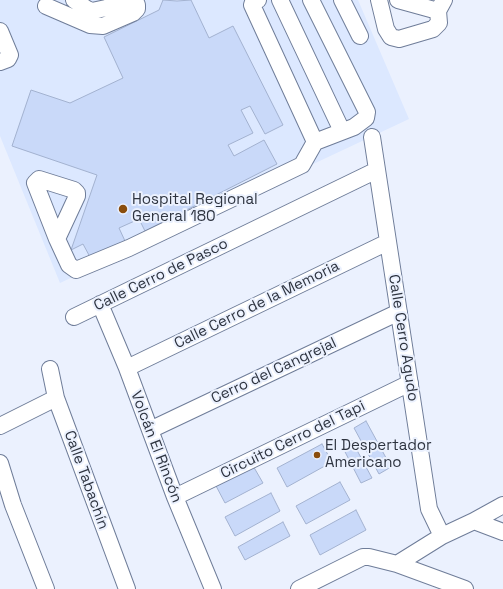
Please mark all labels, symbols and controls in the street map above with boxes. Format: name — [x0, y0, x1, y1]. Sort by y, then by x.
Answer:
place label: Hospital Regional General 180 — [132, 191, 258, 226]
marker: Hospital Regional General 180 — [117, 203, 129, 215]
street label: Calle Cerro de Pasco — [91, 235, 231, 315]
street label: Calle Cerro de la Memoria — [171, 257, 343, 353]
street label: Calle Cerro Agudo — [384, 273, 422, 403]
street label: Cerro del Cangrejal — [209, 334, 339, 408]
street label: Volcán El Rincón — [126, 389, 186, 505]
street label: Circuito Cerro del Tapi — [218, 397, 368, 483]
street label: Calle Tabachín — [60, 428, 112, 532]
place label: El Despertador Americano — [325, 437, 432, 472]
marker: El Despertador Americano — [312, 450, 322, 460]

